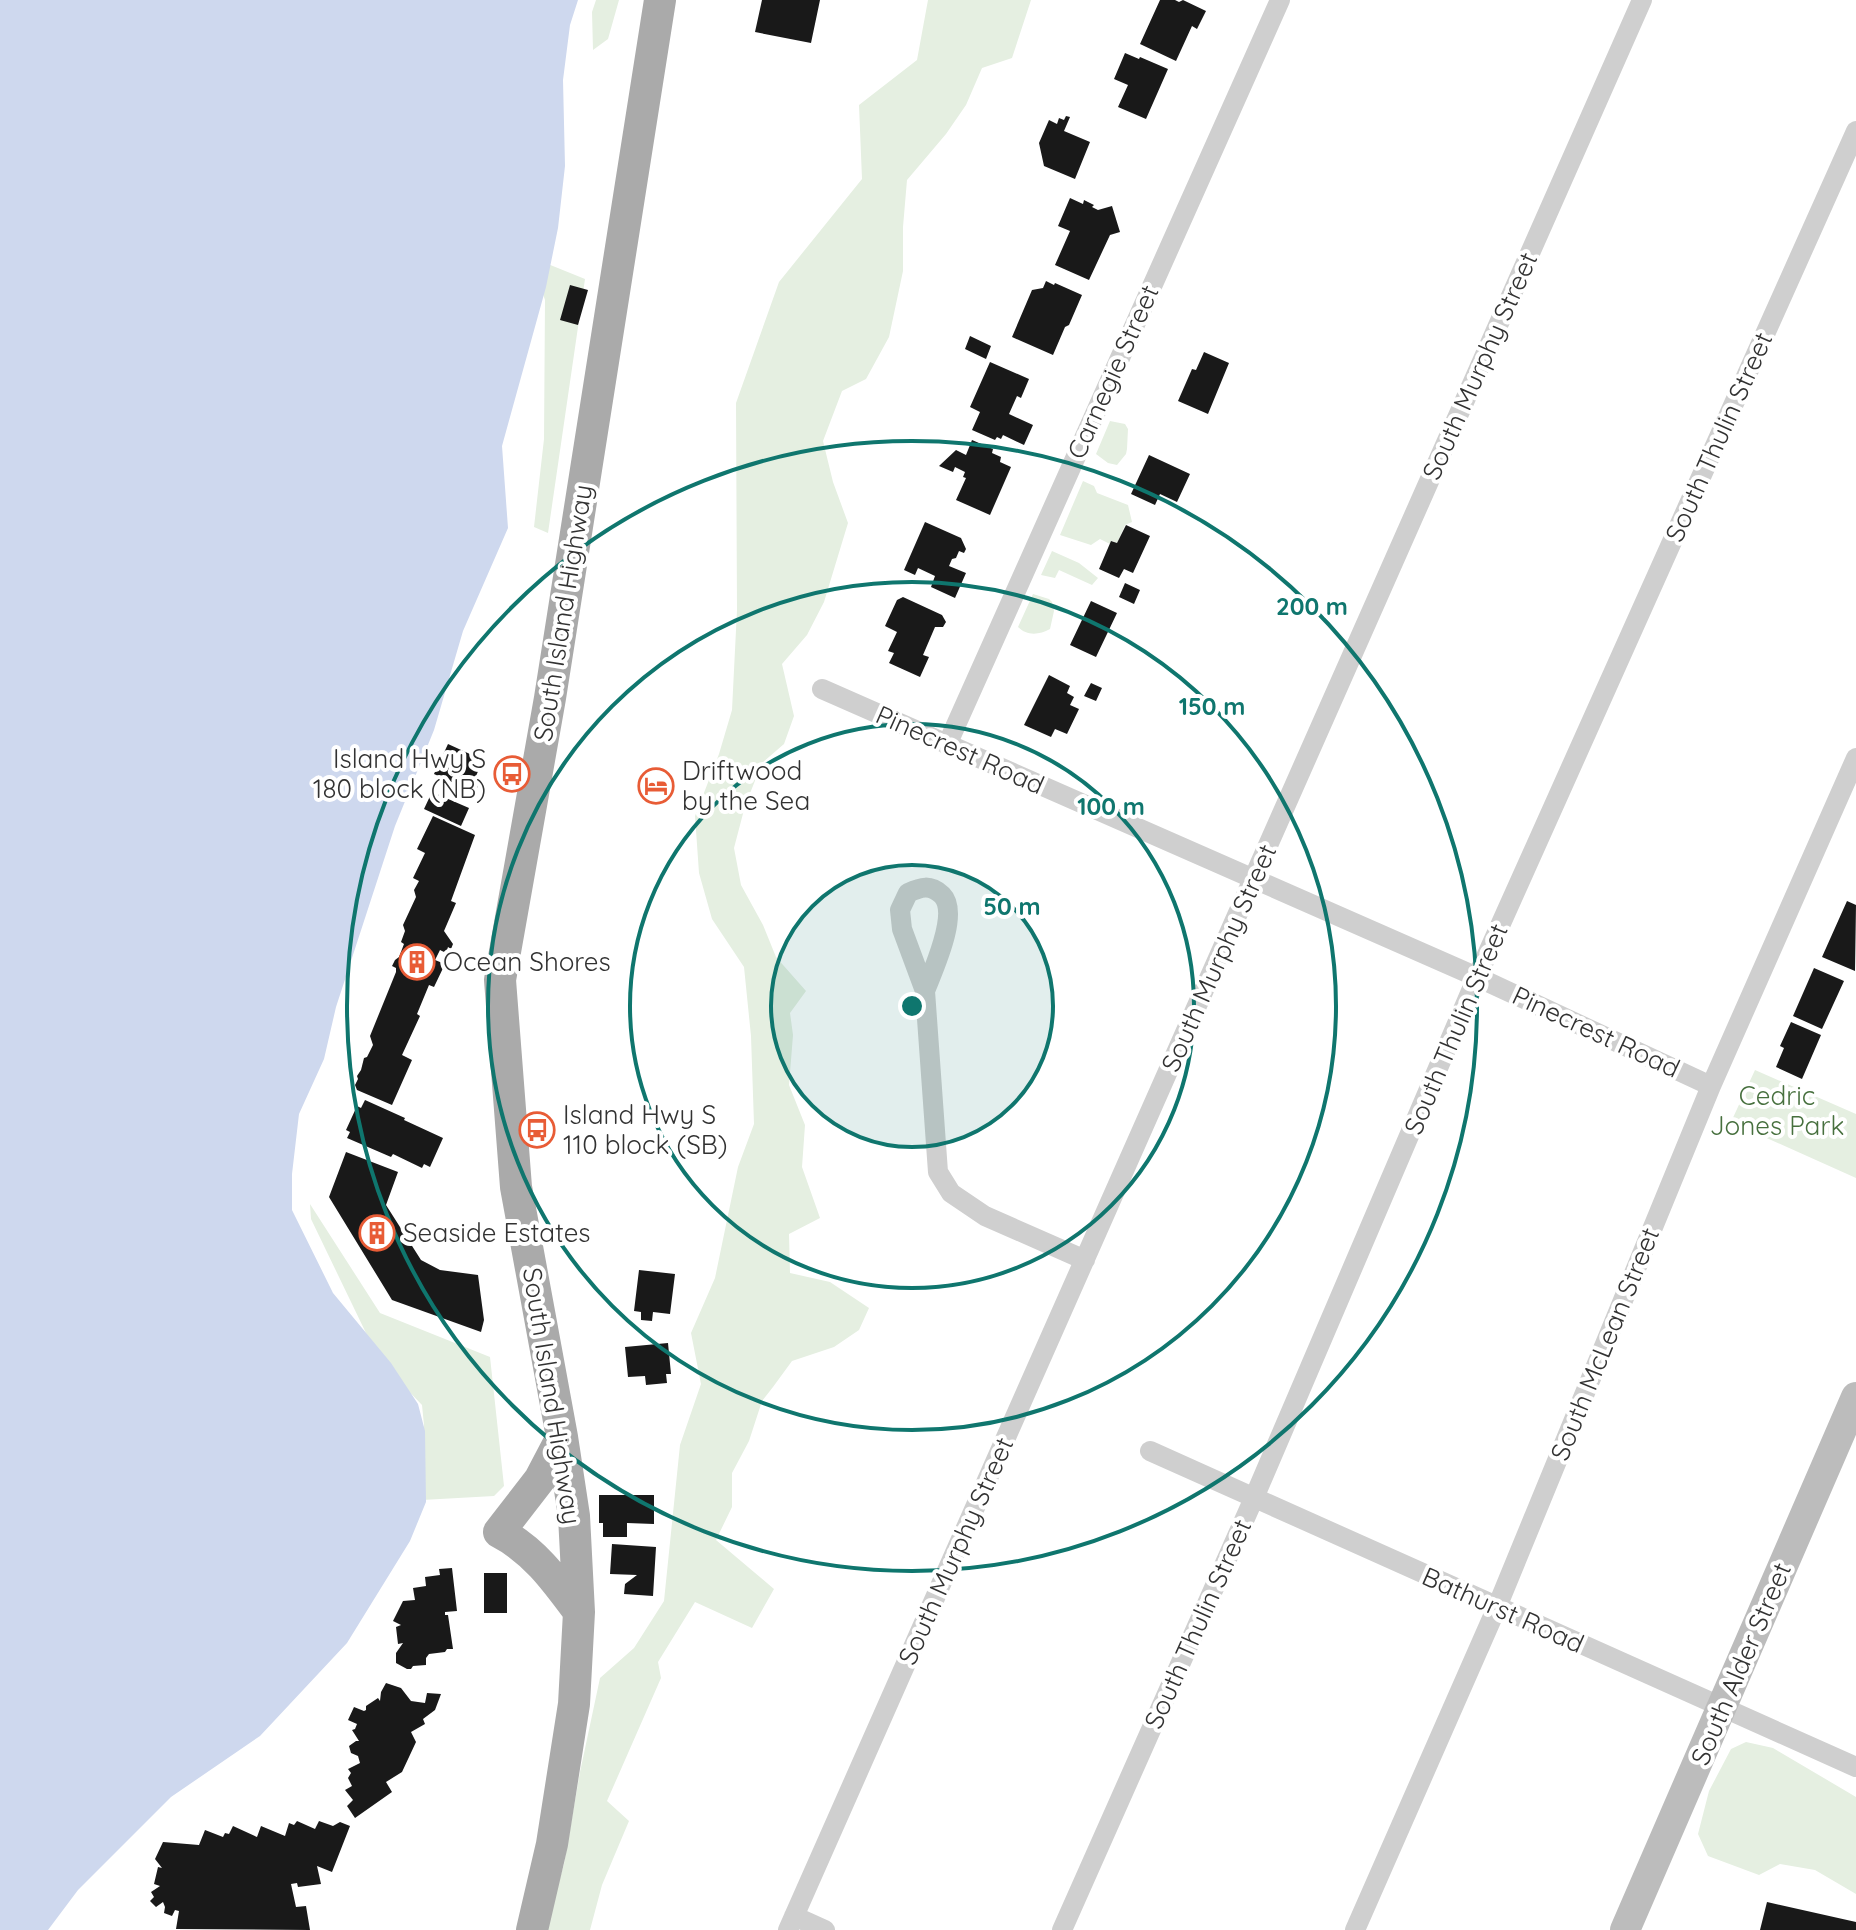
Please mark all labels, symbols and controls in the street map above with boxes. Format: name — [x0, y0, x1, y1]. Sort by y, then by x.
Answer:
street label: South Murphy Street — [1415, 247, 1545, 485]
street label: Carnegie Street — [1059, 280, 1166, 464]
street label: South Thulin Street — [1658, 327, 1780, 547]
street label: South Island Highway — [526, 482, 599, 744]
text: 200 m — [1276, 591, 1348, 621]
text: 150 m — [1179, 691, 1245, 721]
street label: Pinecrest Road — [871, 698, 1050, 801]
place label: Island Hwy S 180 block (NB) — [313, 742, 486, 805]
place label: Driftwood by the Sea — [682, 754, 810, 817]
bus stop icon: Island Hwy S 180 block (NB) — [493, 755, 531, 793]
hotel icon: Driftwood by the Sea — [637, 767, 675, 805]
text: 100 m — [1077, 791, 1145, 821]
street label: South Murphy Street — [1154, 839, 1284, 1077]
text: 50 m — [983, 891, 1041, 921]
street label: South Thulin Street — [1396, 918, 1515, 1139]
building icon: Ocean Shores — [398, 943, 436, 981]
place label: Ocean Shores — [443, 945, 611, 978]
street label: Pinecrest Road — [1507, 978, 1685, 1085]
centre of rings — [898, 992, 926, 1020]
park label: Cedric Jones Park — [1710, 1079, 1844, 1142]
place label: Island Hwy S 110 block (SB) — [563, 1098, 727, 1161]
bus stop icon: Island Hwy S 110 block (SB) — [518, 1111, 556, 1149]
building icon: Seaside Estates — [358, 1214, 396, 1252]
place label: Seaside Estates — [403, 1216, 591, 1249]
street label: South McLean Street — [1543, 1223, 1666, 1465]
street label: South Island Highway — [516, 1265, 589, 1527]
street label: South Murphy Street — [891, 1432, 1021, 1670]
street label: South Thulin Street — [1137, 1514, 1259, 1734]
street label: South Alder Street — [1683, 1558, 1798, 1770]
street label: Bathurst Road — [1417, 1559, 1589, 1660]

